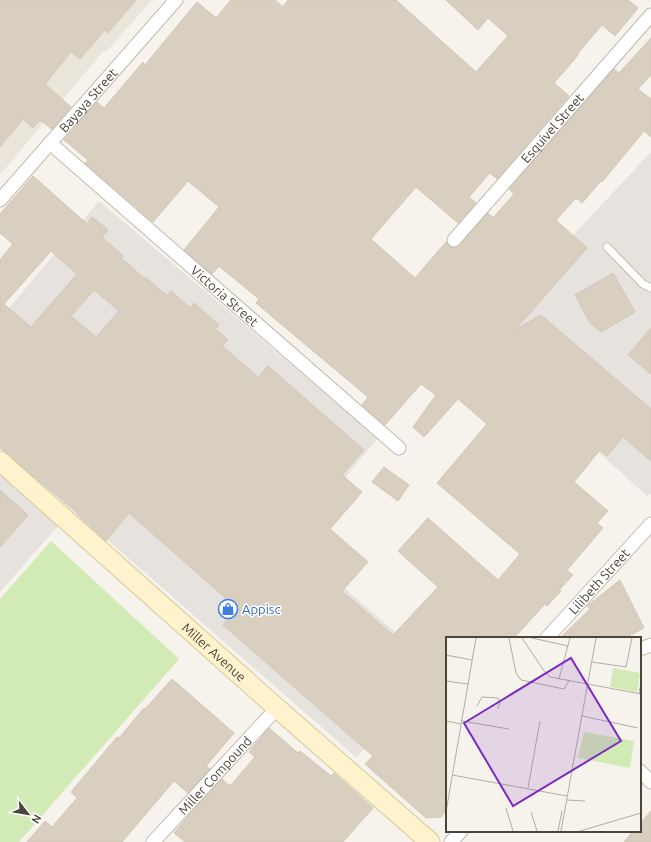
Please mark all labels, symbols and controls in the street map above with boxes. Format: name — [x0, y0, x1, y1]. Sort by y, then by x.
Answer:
street label: Bayaya Street — [56, 65, 120, 135]
street label: Esquivel Street — [518, 90, 586, 165]
street label: Victoria Street — [188, 263, 261, 329]
street label: Lilibeth Street — [566, 546, 632, 617]
shop icon: Appisc — [217, 598, 239, 620]
place label: Appisc — [242, 602, 281, 616]
street label: Miller Avenue — [180, 620, 249, 684]
inset map — [446, 637, 641, 832]
street label: Miller Compound — [175, 733, 254, 817]
north arrow — [8, 794, 48, 834]
text: N — [29, 813, 44, 826]

